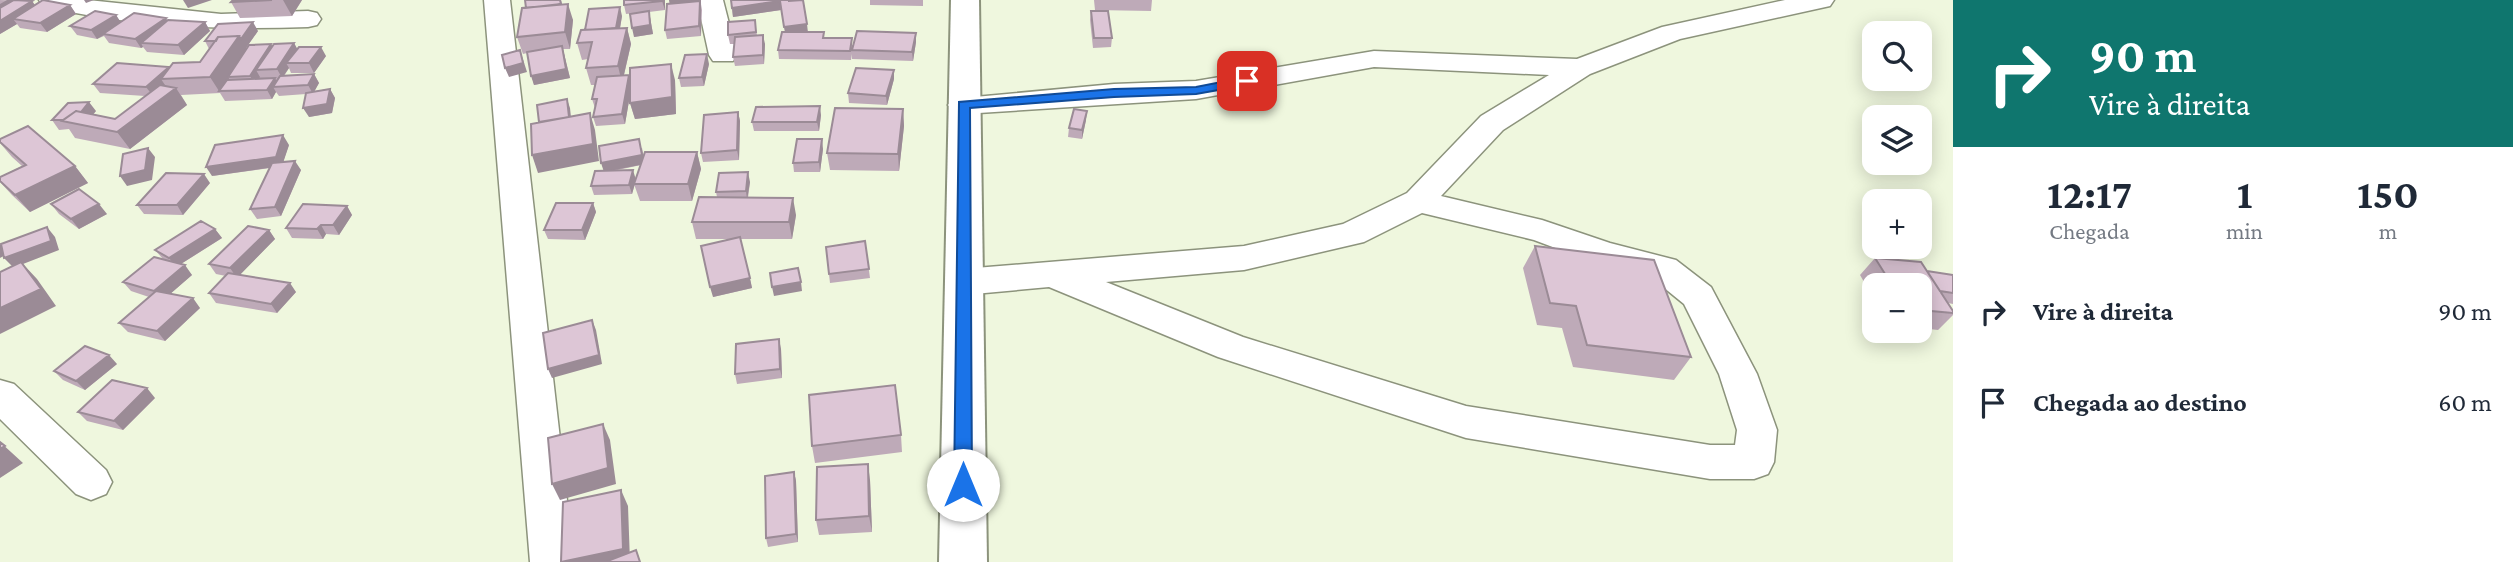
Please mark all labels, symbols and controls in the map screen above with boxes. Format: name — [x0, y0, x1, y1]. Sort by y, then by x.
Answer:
map controls — [1862, 21, 1932, 343]
button: search — [1862, 21, 1932, 91]
icon: right — [1974, 28, 2065, 119]
text: 90 m — [2089, 28, 2196, 83]
pin — [1217, 51, 1277, 111]
icon: arrive — [1228, 62, 1266, 100]
text: Vire à direita — [2089, 86, 2250, 122]
button: layers — [1862, 105, 1932, 175]
text: 12:17 — [2047, 170, 2132, 217]
text: 1 — [2237, 170, 2252, 217]
text: 150 — [2357, 170, 2419, 217]
button: + — [1862, 189, 1932, 259]
text: Chegada — [2049, 218, 2130, 244]
text: min — [2226, 218, 2263, 244]
text: m — [2379, 218, 2397, 244]
button: − — [1862, 273, 1932, 343]
icon: right — [1974, 293, 2012, 331]
text: Vire à direita — [2033, 297, 2173, 326]
text: 90 m — [2438, 297, 2492, 326]
icon: arrive — [1974, 384, 2012, 422]
text: Chegada ao destino — [2033, 388, 2247, 417]
text: 60 m — [2438, 388, 2492, 417]
position arrow — [926, 448, 1000, 522]

